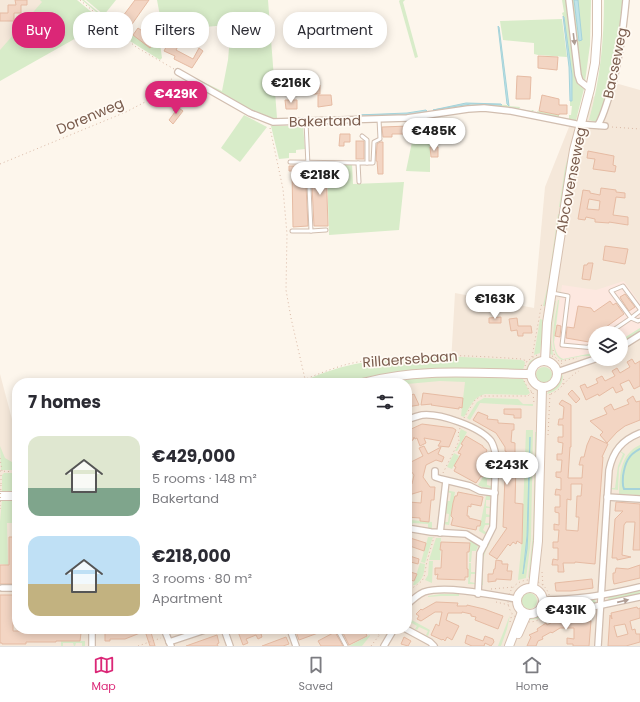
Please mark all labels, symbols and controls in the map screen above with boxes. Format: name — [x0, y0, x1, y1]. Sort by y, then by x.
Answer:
chip: Buy — [12, 12, 65, 48]
chip: Rent — [73, 12, 133, 48]
chip: Filters — [141, 12, 209, 48]
chip: New — [217, 12, 275, 48]
chip: Apartment — [283, 12, 387, 48]
street label: Bacseweg — [598, 26, 632, 100]
one-way arrow — [570, 33, 577, 45]
pin: €216K — [263, 70, 319, 104]
text: €216K — [271, 73, 311, 92]
pin: €429K — [148, 81, 204, 115]
text: €429K — [154, 84, 198, 103]
street label: Dorenweg — [53, 93, 127, 139]
street label: Bakertand — [289, 110, 361, 132]
pin: €485K — [406, 118, 462, 152]
text: €485K — [411, 121, 457, 140]
street label: Abcovenseweg — [551, 125, 591, 235]
pin: €218K — [292, 162, 348, 196]
text: €218K — [300, 165, 340, 184]
pin: €163K — [467, 286, 523, 320]
text: €163K — [475, 289, 515, 308]
map controls — [588, 326, 628, 366]
button: layers — [588, 326, 628, 366]
street label: Rillaersebaan — [362, 346, 458, 372]
text: 7 homes — [28, 390, 101, 414]
icon: filters — [374, 391, 396, 413]
text: €429,000 — [152, 444, 235, 468]
icon: home — [60, 452, 108, 500]
pin: €243K — [479, 452, 535, 486]
text: €243K — [485, 455, 529, 474]
text: 5 rooms · 148 m² — [152, 469, 257, 488]
text: Bakertand — [152, 489, 219, 508]
text: €218,000 — [152, 544, 231, 568]
icon: home — [60, 552, 108, 600]
text: 3 rooms · 80 m² — [152, 569, 252, 588]
text: Apartment — [152, 589, 222, 608]
pin: €431K — [538, 597, 594, 631]
one-way arrow — [617, 598, 629, 604]
text: €431K — [546, 600, 586, 619]
tab: Map — [91, 654, 116, 695]
tab: Saved — [299, 654, 333, 695]
tab: Home — [516, 654, 549, 695]

